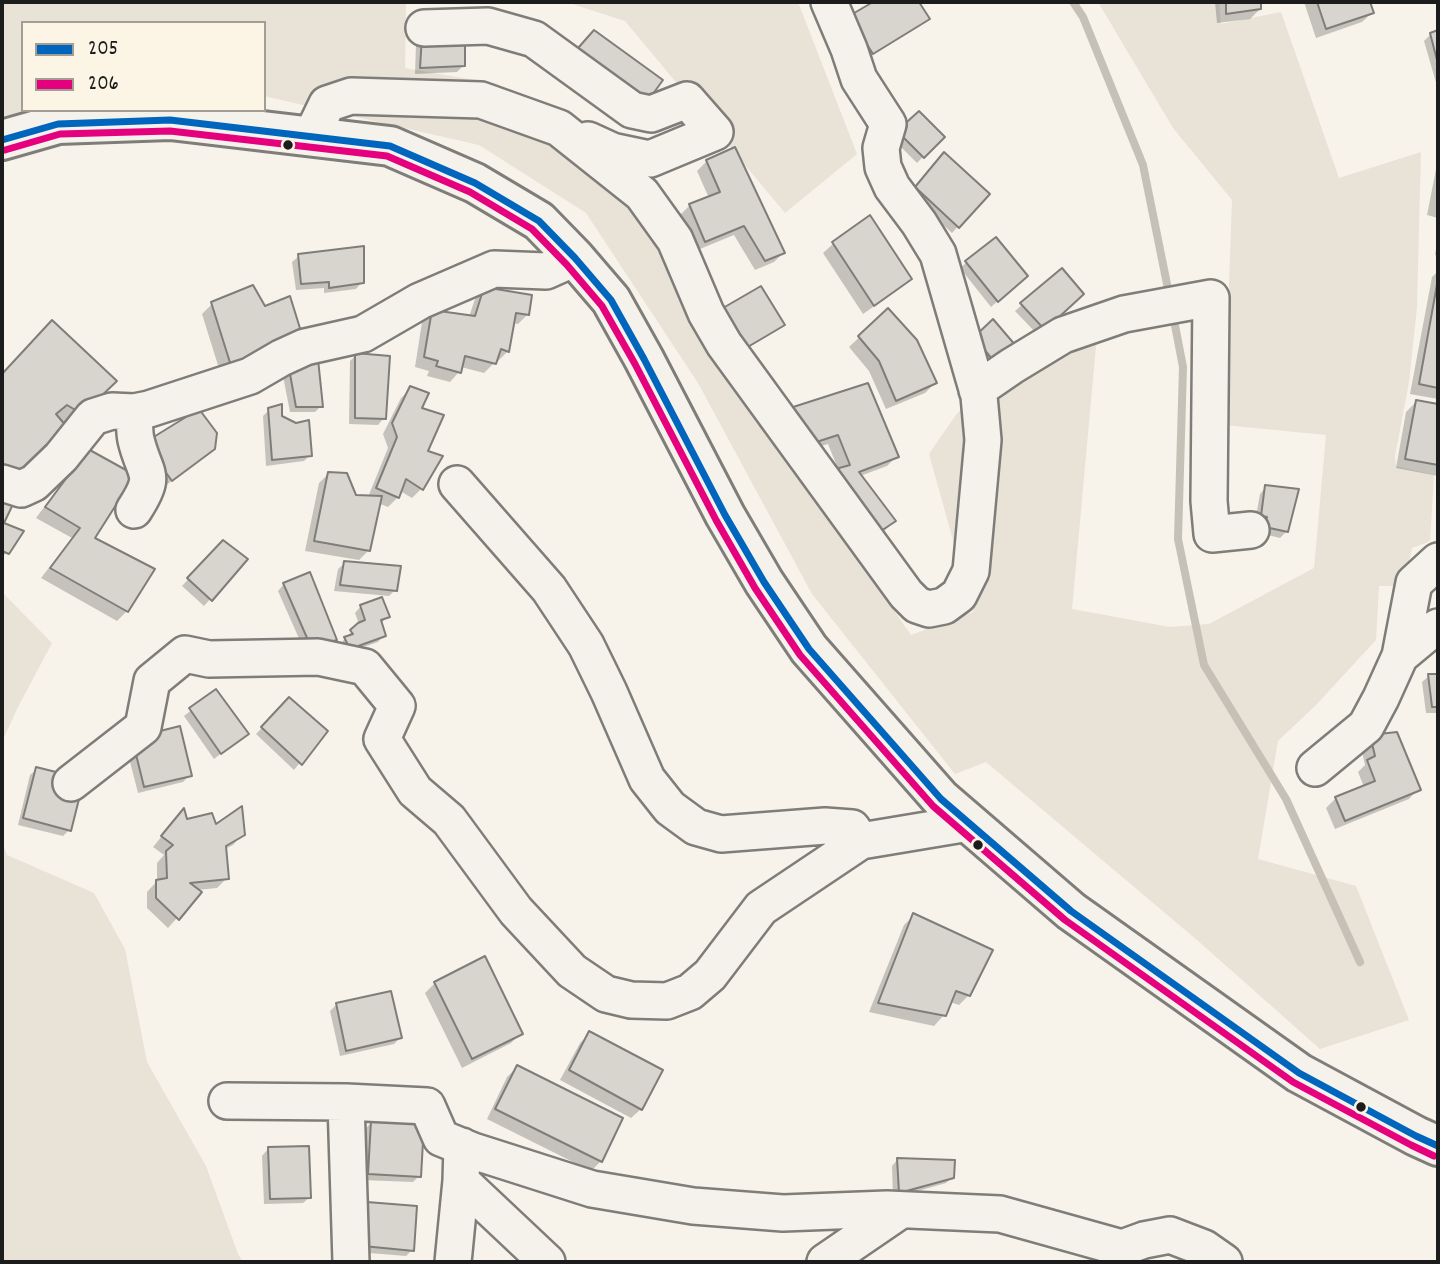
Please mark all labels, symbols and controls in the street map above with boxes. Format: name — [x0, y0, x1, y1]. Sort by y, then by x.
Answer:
legend — [21, 21, 266, 112]
text: 205 — [88, 35, 118, 65]
text: 206 — [88, 70, 119, 100]
unlabelled marker — [281, 138, 295, 152]
unlabelled marker — [971, 838, 985, 852]
unlabelled marker — [1354, 1100, 1368, 1114]

